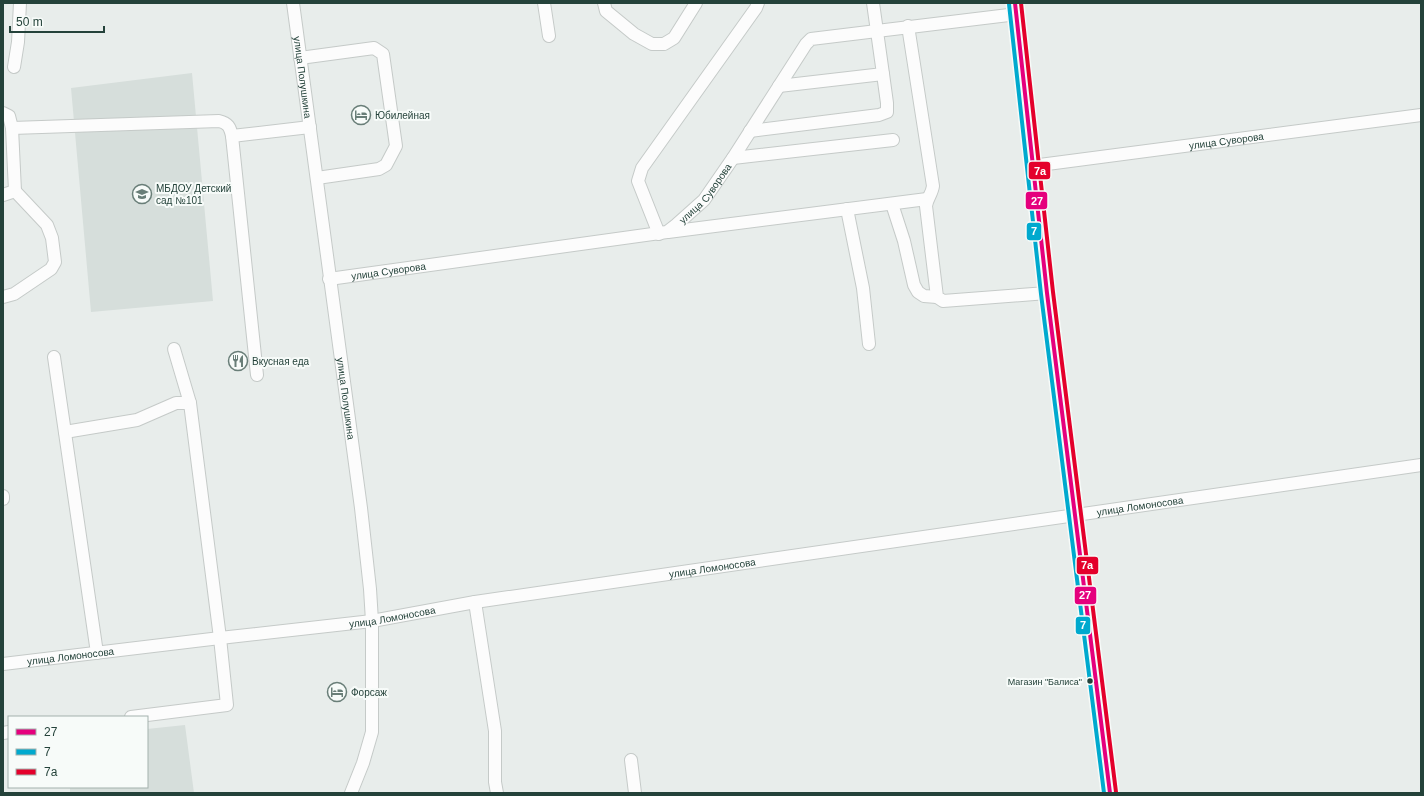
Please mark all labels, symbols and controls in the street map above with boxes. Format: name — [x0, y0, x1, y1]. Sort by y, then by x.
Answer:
scale bar — [10, 8, 104, 34]
text: 50 m — [16, 15, 43, 29]
street label: улица Полушкина — [292, 36, 314, 120]
hotel icon: Юбилейная — [350, 104, 372, 126]
place label: Юбилейная — [375, 110, 430, 121]
street label: улица Суворова — [1188, 131, 1265, 151]
street label: улица Суворова — [677, 161, 734, 226]
line badge: 7а — [1028, 161, 1051, 180]
text: 7а — [1034, 165, 1047, 177]
school or university icon: МБДОУ Детский сад №101 — [131, 183, 153, 205]
place label: МБДОУ Детский сад №101 — [156, 183, 231, 206]
line badge: 27 — [1025, 191, 1048, 210]
text: 27 — [1031, 195, 1043, 207]
line badge: 7 — [1026, 222, 1042, 241]
text: 7 — [1031, 225, 1037, 237]
street label: улица Суворова — [351, 261, 427, 282]
restaurant icon: Вкусная еда — [227, 350, 249, 372]
place label: Вкусная еда — [252, 356, 309, 367]
street label: улица Полушкина — [335, 357, 357, 441]
street label: улица Ломоносова — [1096, 494, 1184, 518]
street label: улица Ломоносова — [668, 556, 757, 580]
line badge: 7а — [1076, 556, 1099, 575]
text: 7а — [1081, 559, 1094, 571]
line badge: 27 — [1074, 586, 1097, 605]
text: 27 — [1079, 589, 1091, 601]
street label: улица Ломоносова — [348, 604, 437, 630]
line badge: 7 — [1075, 616, 1091, 635]
text: 7 — [1080, 619, 1086, 631]
street label: улица Ломоносова — [27, 646, 115, 667]
marker: Магазин "Балиса" — [1085, 676, 1095, 686]
place label: Магазин "Балиса" — [1008, 677, 1082, 687]
hotel icon: Форсаж — [326, 681, 348, 703]
place label: Форсаж — [351, 687, 387, 698]
legend — [8, 716, 148, 788]
text: 27 — [44, 725, 58, 739]
text: 7 — [44, 745, 51, 759]
text: 7а — [44, 765, 58, 779]

